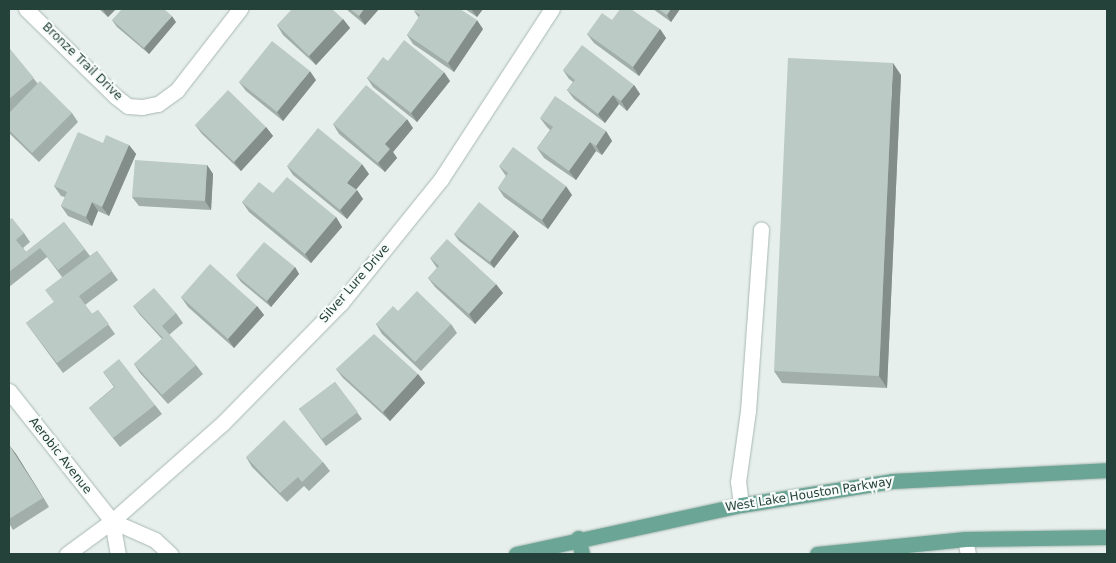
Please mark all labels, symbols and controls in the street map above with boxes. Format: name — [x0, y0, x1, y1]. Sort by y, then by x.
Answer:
street label: Bronze Trail Drive — [39, 20, 125, 104]
street label: Silver Lure Drive — [317, 242, 393, 326]
street label: Aerobic Avenue — [26, 415, 94, 497]
street label: West Lake Houston Parkway — [724, 475, 894, 515]

